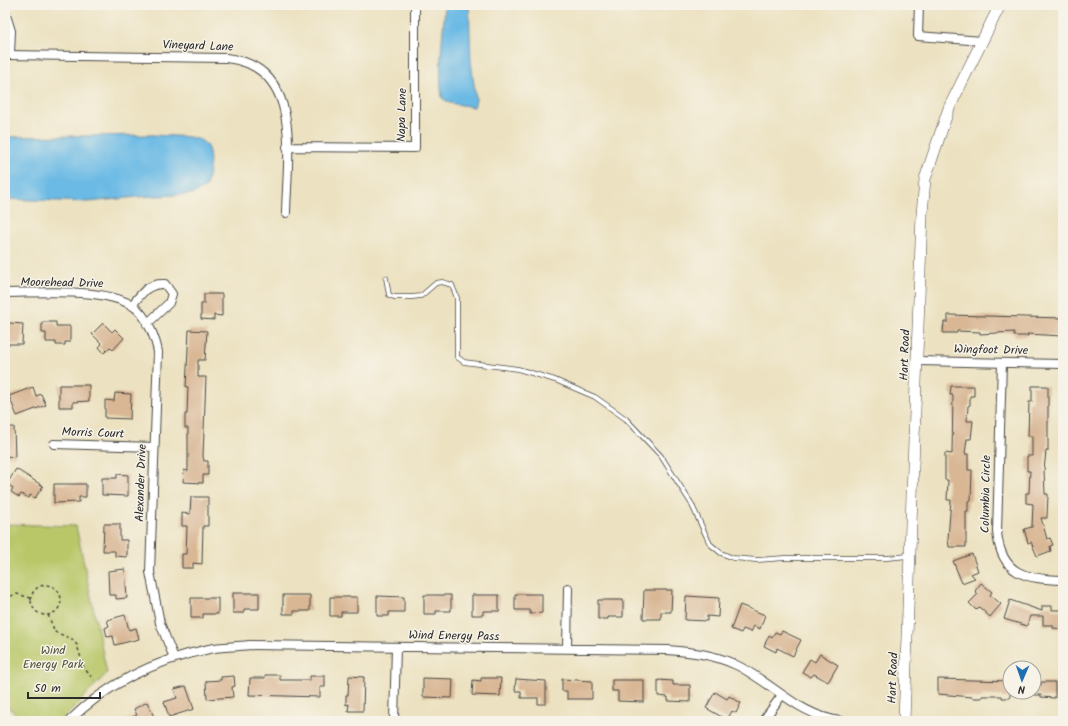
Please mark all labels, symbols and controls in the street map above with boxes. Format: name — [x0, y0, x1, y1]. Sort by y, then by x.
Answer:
street label: Vineyard Lane — [162, 35, 234, 57]
street label: Napa Lane — [392, 87, 412, 142]
street label: Moorehead Drive — [20, 273, 104, 293]
street label: Hart Road — [895, 328, 915, 381]
street label: Wingfoot Drive — [954, 340, 1029, 360]
street label: Morris Court — [61, 422, 125, 444]
street label: Alexander Drive — [130, 443, 152, 522]
street label: Columbia Circle — [976, 454, 996, 533]
street label: Wind Energy Pass — [408, 626, 500, 646]
park label: Wind Energy Park — [23, 641, 84, 674]
street label: Hart Road — [883, 651, 903, 704]
north arrow — [1002, 660, 1042, 700]
scale bar — [28, 674, 100, 700]
text: 50 m — [34, 679, 61, 698]
text: N — [1018, 680, 1025, 698]

